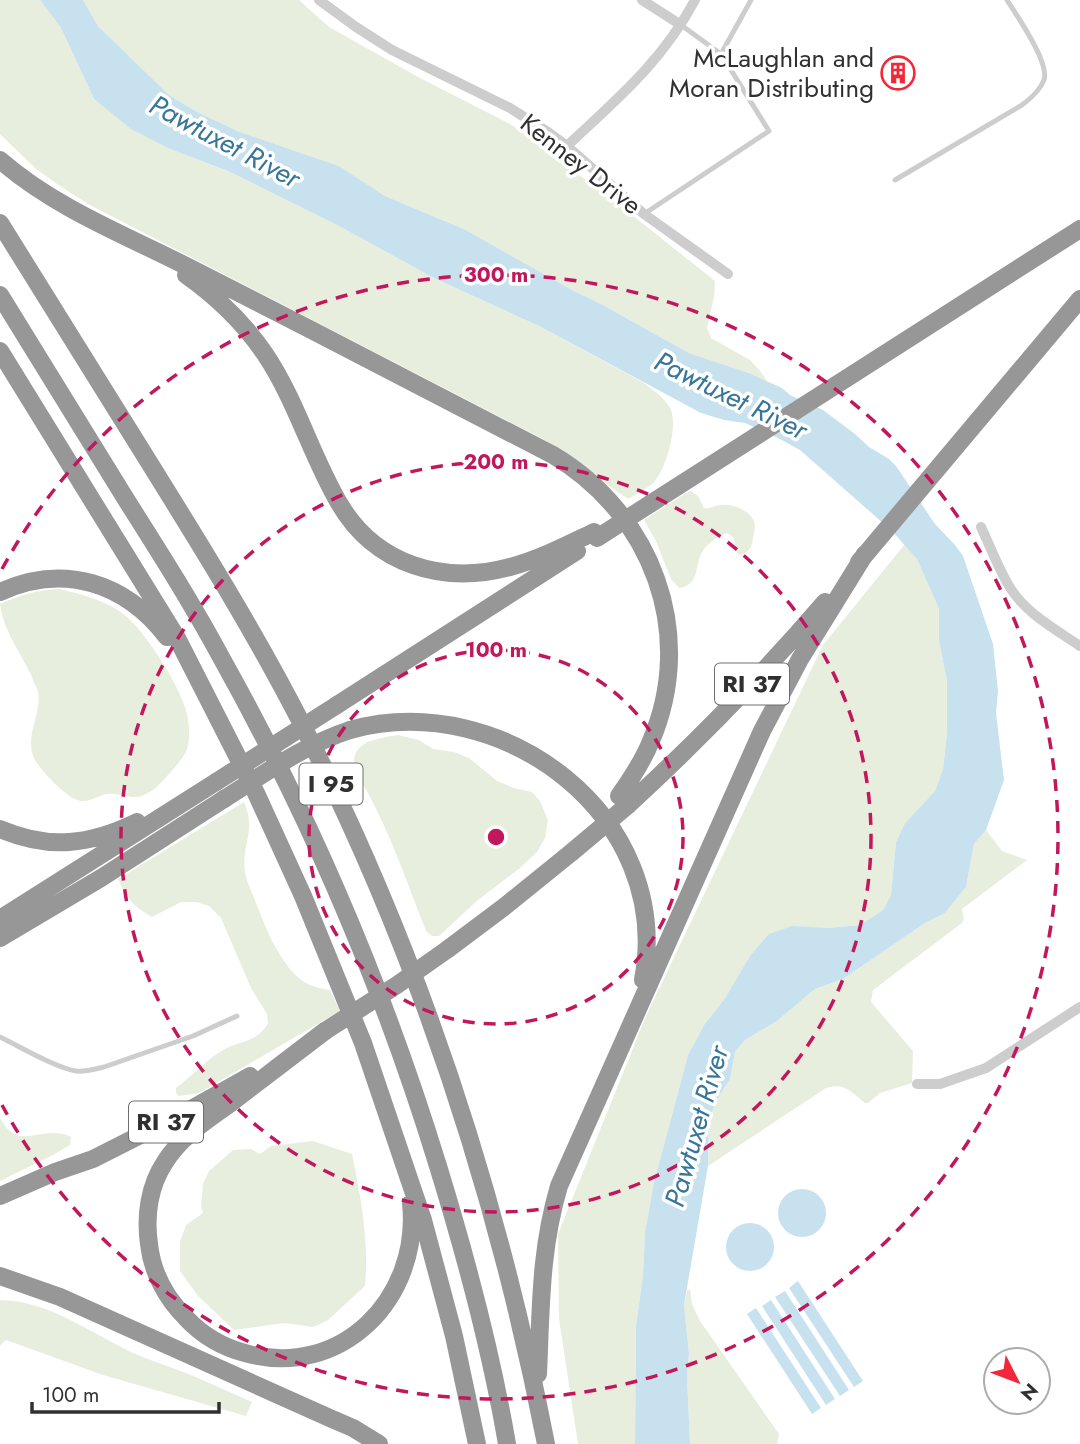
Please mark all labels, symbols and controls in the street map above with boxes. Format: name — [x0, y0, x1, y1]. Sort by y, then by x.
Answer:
place label: McLaughlan and Moran Distributing — [669, 39, 874, 107]
building icon: McLaughlan and Moran Distributing — [879, 54, 917, 92]
water label: Pawtuxet River — [142, 84, 309, 199]
street label: Kenney Drive — [512, 105, 650, 223]
text: 300 m — [464, 260, 528, 290]
water label: Pawtuxet River — [647, 341, 816, 451]
text: 200 m — [463, 447, 529, 477]
text: 100 m — [465, 635, 527, 665]
road number: RI 37 — [715, 664, 789, 704]
road number: I 95 — [300, 764, 362, 804]
centre of rings — [484, 825, 508, 849]
water label: Pawtuxet River — [654, 1039, 739, 1211]
road number: RI 37 — [129, 1102, 203, 1142]
north arrow — [982, 1346, 1052, 1416]
scale bar — [32, 1370, 219, 1414]
text: N — [1014, 1377, 1044, 1407]
text: 100 m — [42, 1380, 99, 1410]

